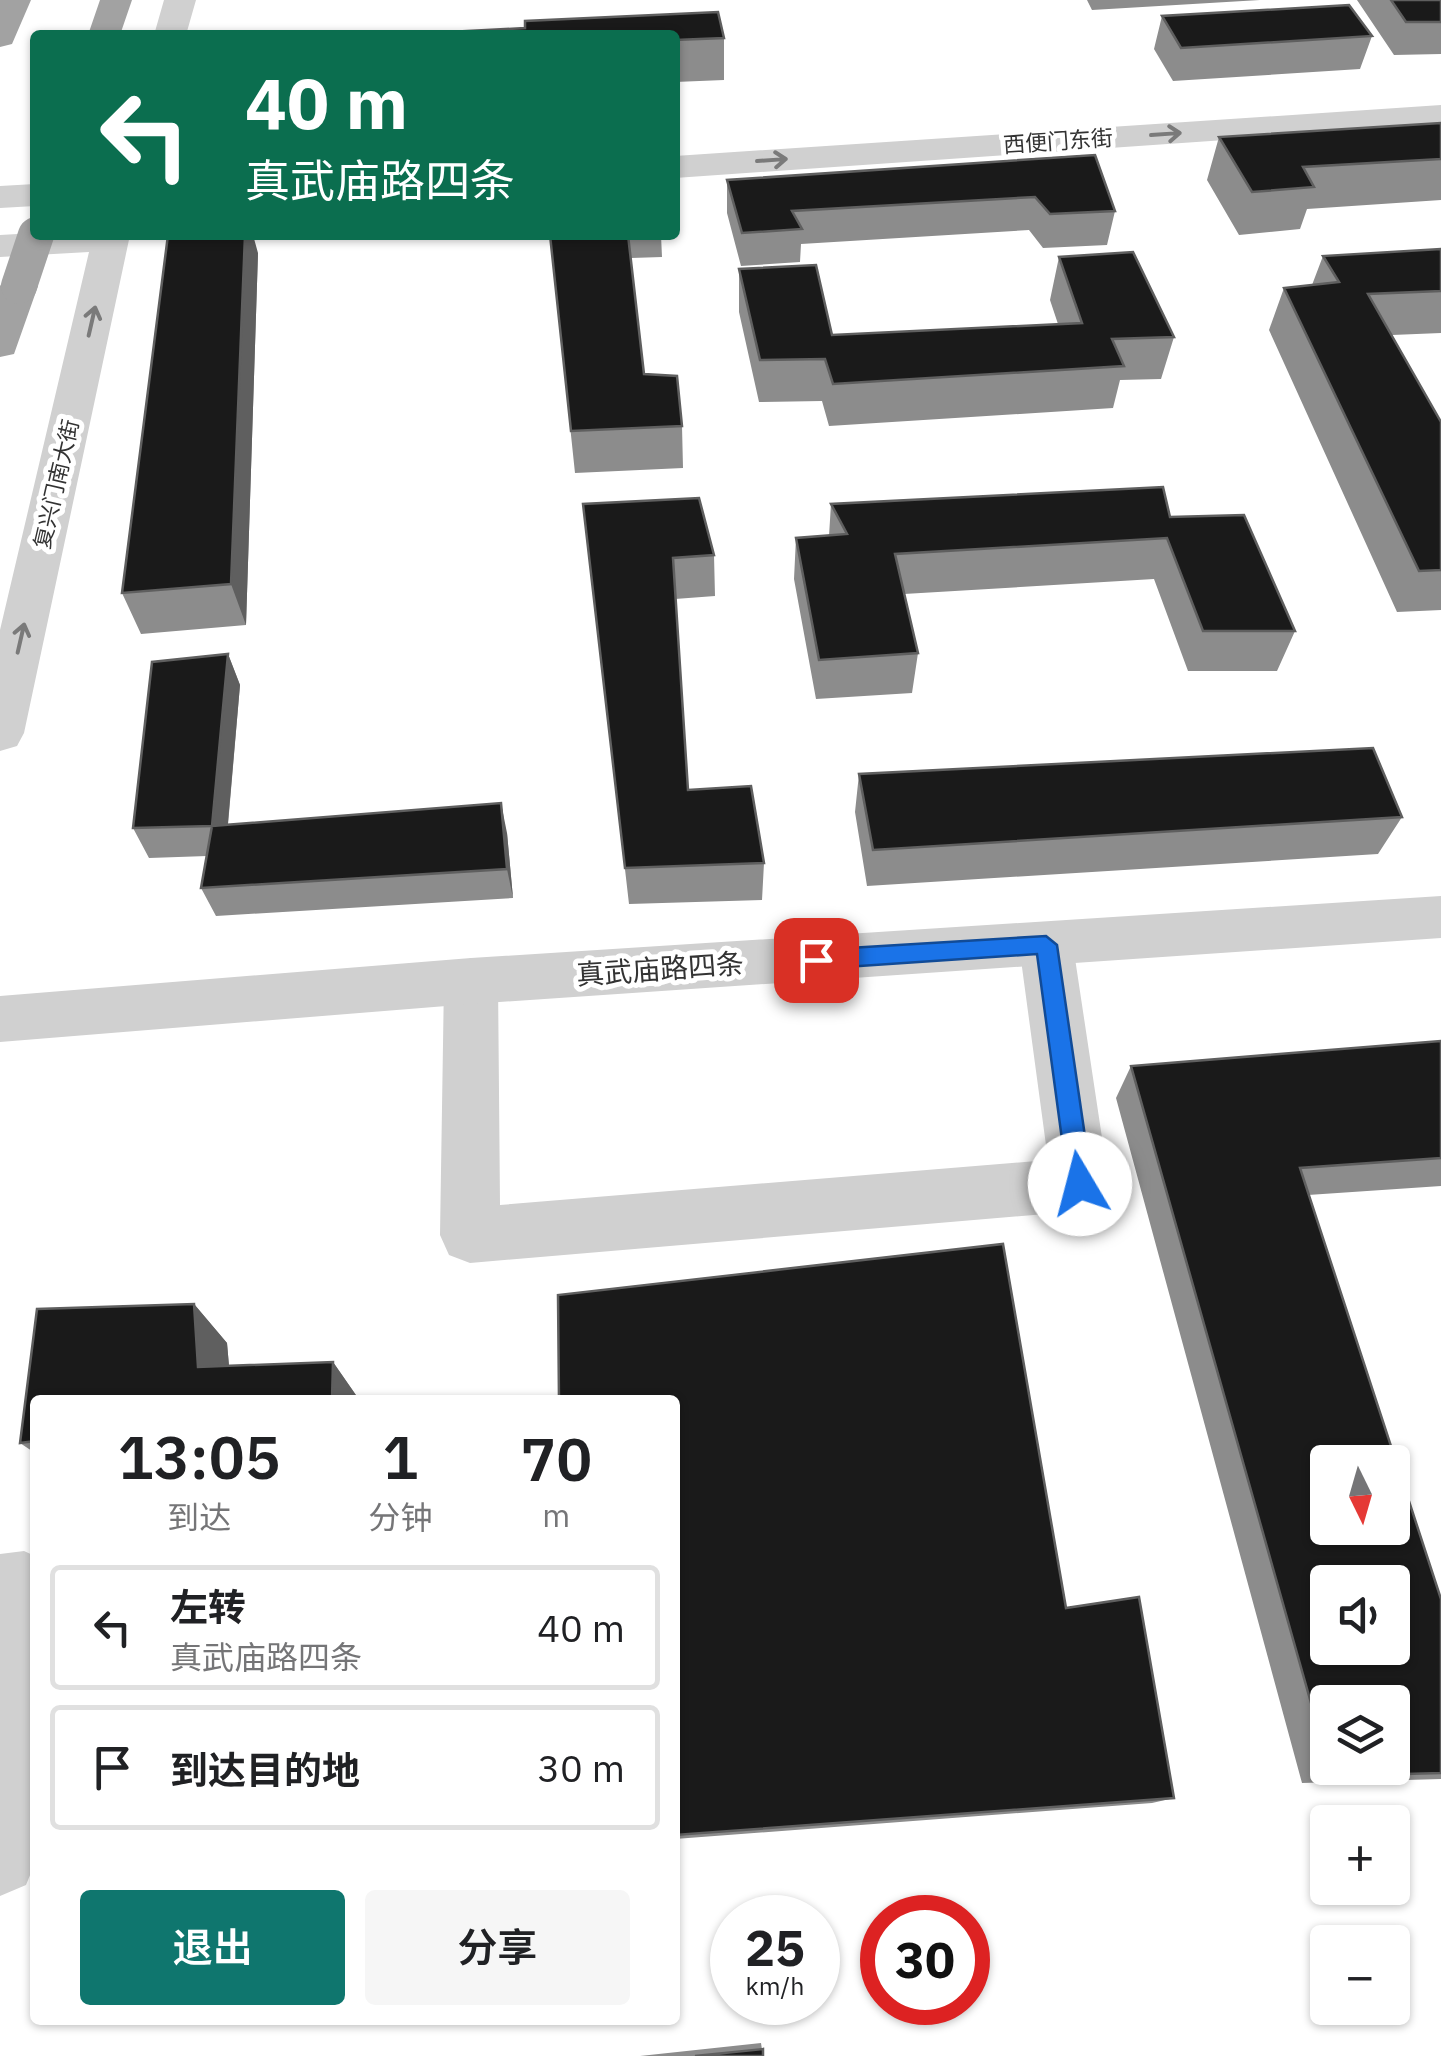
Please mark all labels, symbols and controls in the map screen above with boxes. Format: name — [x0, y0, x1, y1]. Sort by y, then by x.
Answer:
text: 40 m — [245, 57, 408, 148]
icon: left — [80, 70, 210, 200]
street label: 西便门东街 — [1002, 122, 1114, 159]
one-way arrow — [1150, 124, 1182, 143]
text: 真武庙路四条 — [245, 151, 515, 209]
one-way arrow — [756, 151, 788, 170]
one-way arrow — [84, 306, 102, 338]
street label: 复兴门南大街 — [27, 416, 84, 551]
one-way arrow — [13, 623, 31, 655]
pin — [774, 918, 859, 1003]
icon: arrive — [789, 933, 844, 988]
street label: 真武庙路四条 — [575, 944, 745, 993]
position arrow — [1028, 1132, 1132, 1236]
text: 13:05 — [118, 1417, 281, 1496]
text: 1 — [383, 1417, 419, 1496]
text: 70 — [520, 1419, 592, 1498]
north arrow — [1310, 1445, 1410, 1545]
map controls — [1310, 1445, 1410, 2025]
text: m — [542, 1494, 570, 1536]
text: 到达 — [167, 1496, 231, 1538]
text: 分钟 — [369, 1496, 433, 1538]
button: sound — [1310, 1565, 1410, 1665]
text: 左转 — [170, 1582, 246, 1631]
icon: left — [85, 1600, 140, 1655]
text: 40 m — [537, 1603, 625, 1652]
text: 真武庙路四条 — [170, 1636, 362, 1678]
button: layers — [1310, 1685, 1410, 1785]
icon: arrive — [85, 1740, 140, 1795]
text: 30 m — [537, 1743, 625, 1792]
text: 到达目的地 — [170, 1745, 360, 1794]
button: + — [1310, 1805, 1410, 1905]
button: 退出 — [80, 1890, 345, 2005]
button: 分享 — [365, 1890, 630, 2005]
speed limit sign: 30 — [860, 1895, 990, 2025]
text: 25 — [745, 1915, 805, 1980]
button: − — [1310, 1925, 1410, 2025]
text: km/h — [746, 1969, 804, 2002]

